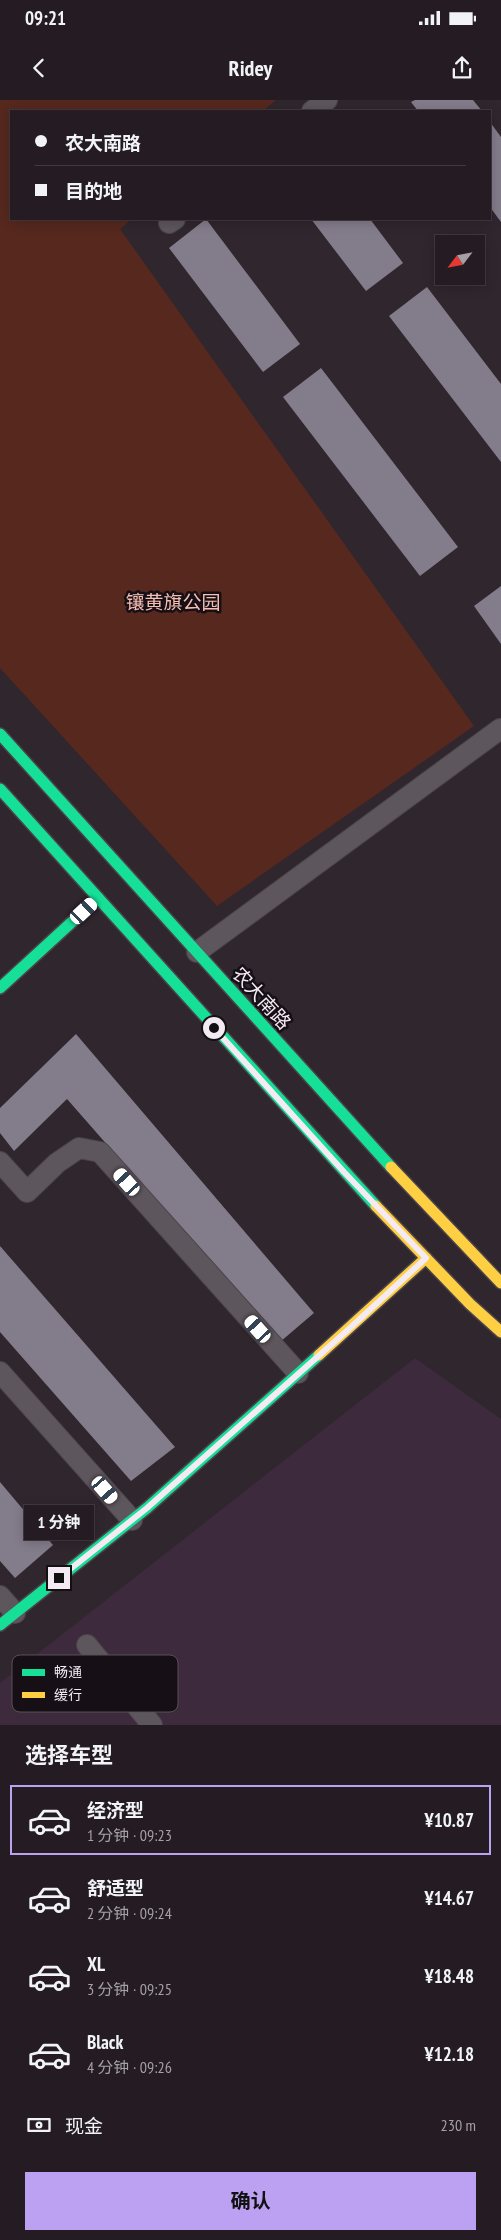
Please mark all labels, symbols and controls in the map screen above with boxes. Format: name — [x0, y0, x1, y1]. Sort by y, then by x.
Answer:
text: 09:21 — [25, 6, 66, 30]
icon: back — [25, 54, 53, 82]
text: Ridey — [229, 54, 272, 82]
icon: share — [448, 54, 476, 82]
text: 农大南路 — [65, 131, 141, 155]
text: 目的地 — [65, 179, 122, 203]
north arrow — [435, 235, 485, 285]
map controls — [435, 235, 485, 285]
park label: 镶黄旗公园 — [125, 590, 221, 614]
car — [67, 895, 100, 927]
street label: 农大南路 — [228, 962, 296, 1034]
route start — [203, 1017, 225, 1039]
car — [111, 1166, 142, 1198]
car — [242, 1313, 273, 1345]
car — [89, 1474, 120, 1506]
callout: 1 分钟 — [24, 1506, 94, 1540]
text: 1 分钟 — [38, 1512, 80, 1532]
route end — [48, 1567, 70, 1589]
legend — [12, 1655, 178, 1712]
text: 畅通 — [54, 1663, 82, 1681]
text: 缓行 — [54, 1686, 82, 1704]
text: 选择车型 — [25, 1741, 113, 1769]
icon: car — [27, 1798, 72, 1843]
text: 经济型 — [87, 1798, 144, 1822]
text: ¥10.87 — [425, 1808, 474, 1832]
text: 1 分钟 · 09:23 — [87, 1825, 172, 1845]
icon: car — [27, 1876, 72, 1921]
text: 舒适型 — [87, 1876, 144, 1900]
text: ¥14.67 — [425, 1886, 474, 1910]
text: 2 分钟 · 09:24 — [87, 1903, 172, 1923]
text: XL — [87, 1952, 105, 1976]
icon: car — [27, 1954, 72, 1999]
text: ¥18.48 — [425, 1964, 474, 1988]
text: 3 分钟 · 09:25 — [87, 1979, 172, 1999]
text: Black — [87, 2030, 123, 2054]
icon: car — [27, 2032, 72, 2077]
text: ¥12.18 — [425, 2042, 474, 2066]
text: 4 分钟 · 09:26 — [87, 2057, 172, 2077]
icon: cash — [25, 2111, 53, 2139]
text: 现金 — [65, 2114, 103, 2138]
text: 230 m — [441, 2115, 476, 2135]
button: 确认 — [25, 2172, 476, 2230]

